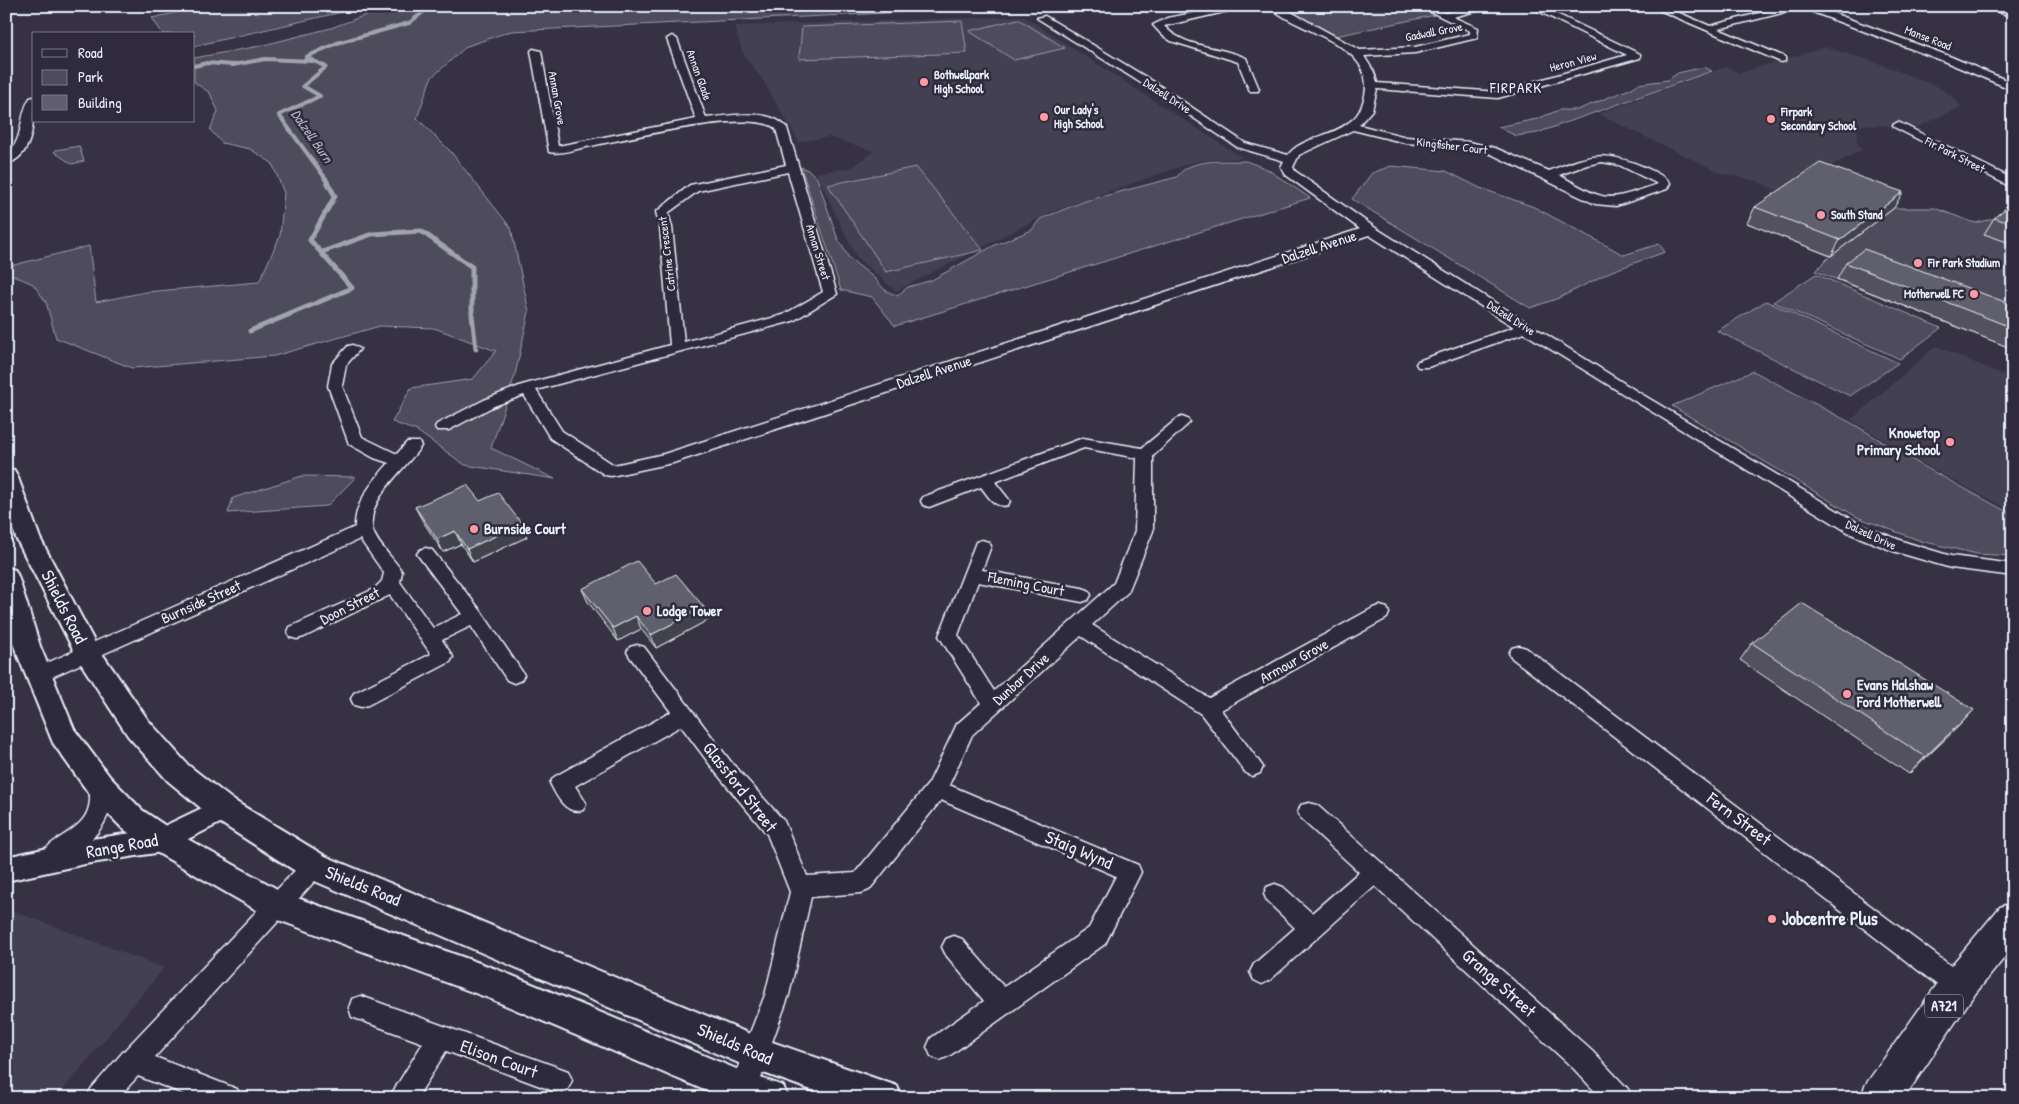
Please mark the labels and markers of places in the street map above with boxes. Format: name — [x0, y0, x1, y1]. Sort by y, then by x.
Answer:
place label: Bothwellpark High School — [934, 66, 989, 98]
marker: Bothwellpark High School — [918, 76, 930, 88]
place label: Our Lady's High School — [1054, 101, 1104, 133]
place label: Firpark Secondary School — [1780, 103, 1857, 135]
marker: Our Lady's High School — [1038, 111, 1050, 123]
marker: Firpark Secondary School — [1765, 113, 1777, 125]
place label: South Stand — [1831, 206, 1883, 223]
marker: South Stand — [1815, 209, 1827, 221]
place label: Fir Park Stadium — [1927, 254, 2000, 271]
marker: Fir Park Stadium — [1912, 257, 1924, 269]
place label: Motherwell FC — [1904, 285, 1964, 302]
marker: Motherwell FC — [1968, 288, 1980, 300]
place label: Knowetop Primary School — [1857, 422, 1941, 461]
marker: Knowetop Primary School — [1944, 436, 1956, 448]
place label: Burnside Court — [484, 518, 567, 539]
marker: Burnside Court — [468, 523, 480, 535]
place label: Lodge Tower — [657, 600, 723, 622]
marker: Lodge Tower — [641, 605, 653, 617]
place label: Evans Halshaw Ford Motherwell — [1856, 674, 1942, 712]
marker: Evans Halshaw Ford Motherwell — [1841, 688, 1853, 700]
place label: Jobcentre Plus — [1782, 906, 1878, 931]
marker: Jobcentre Plus — [1766, 913, 1778, 925]

